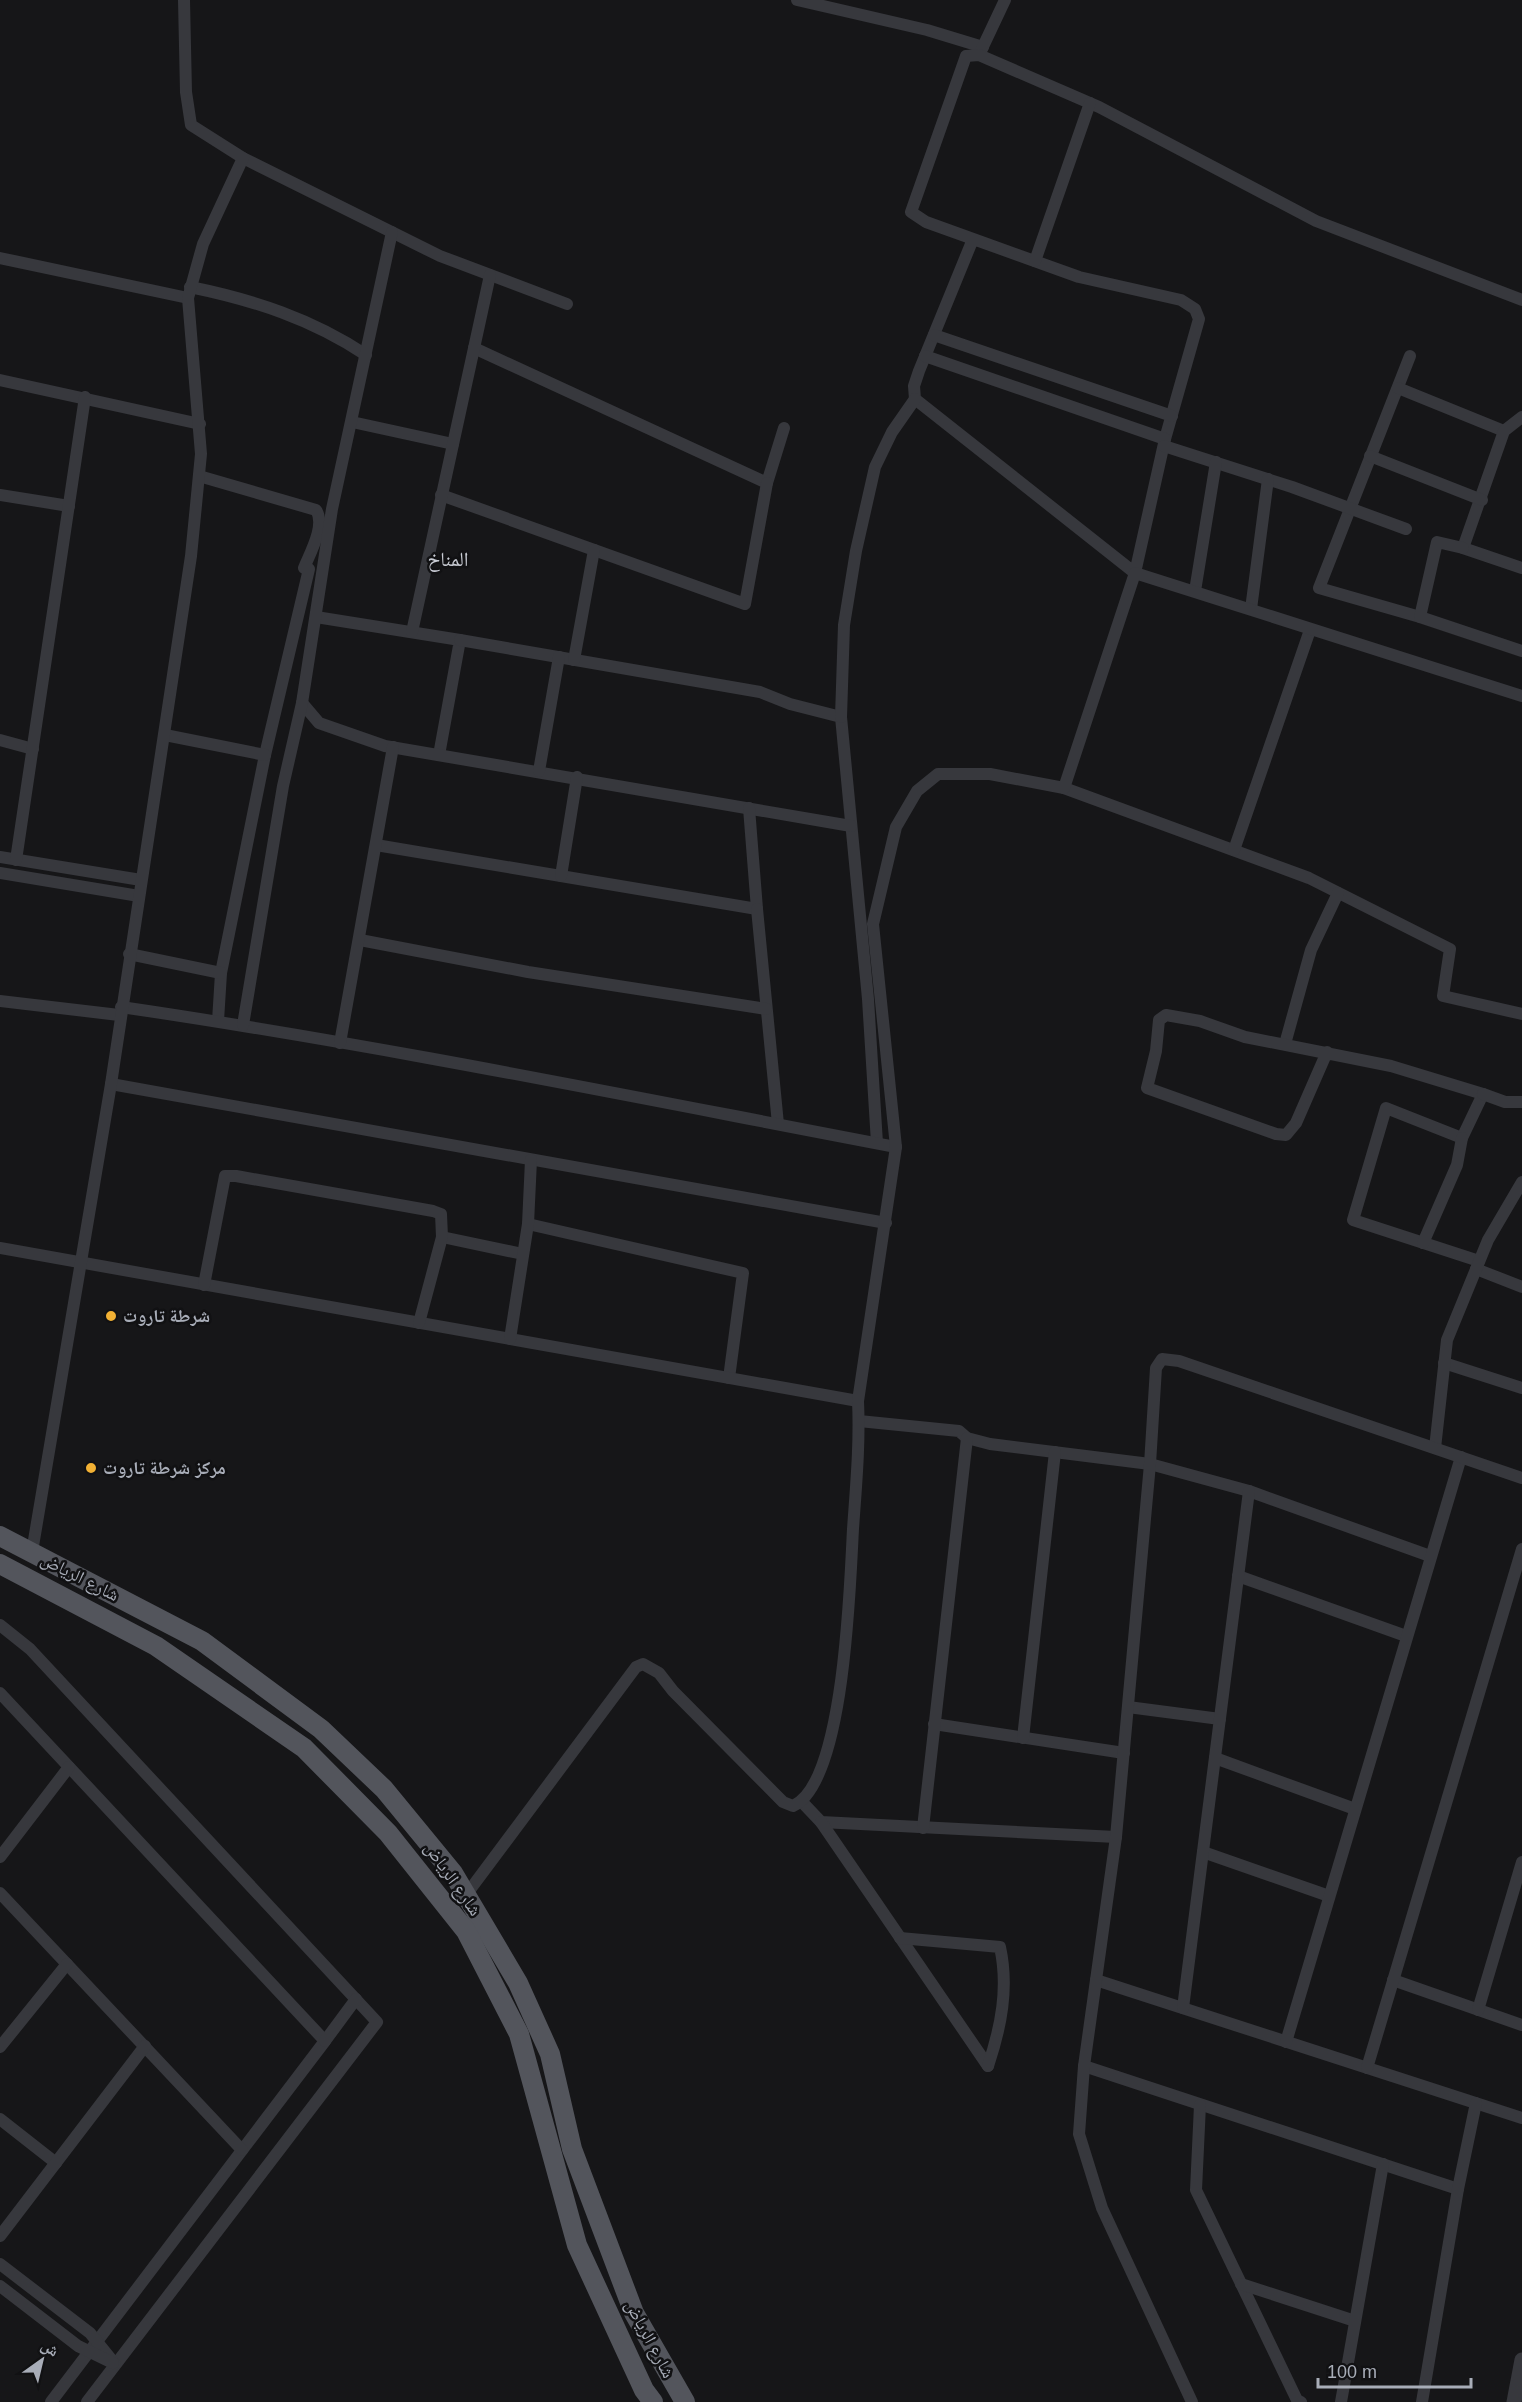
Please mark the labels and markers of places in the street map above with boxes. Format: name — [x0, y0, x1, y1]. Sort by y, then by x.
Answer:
place label: شرطة تاروت — [123, 1306, 210, 1326]
marker: شرطة تاروت — [104, 1309, 118, 1323]
place label: مركز شرطة تاروت — [103, 1458, 226, 1478]
marker: مركز شرطة تاروت — [84, 1461, 98, 1475]

